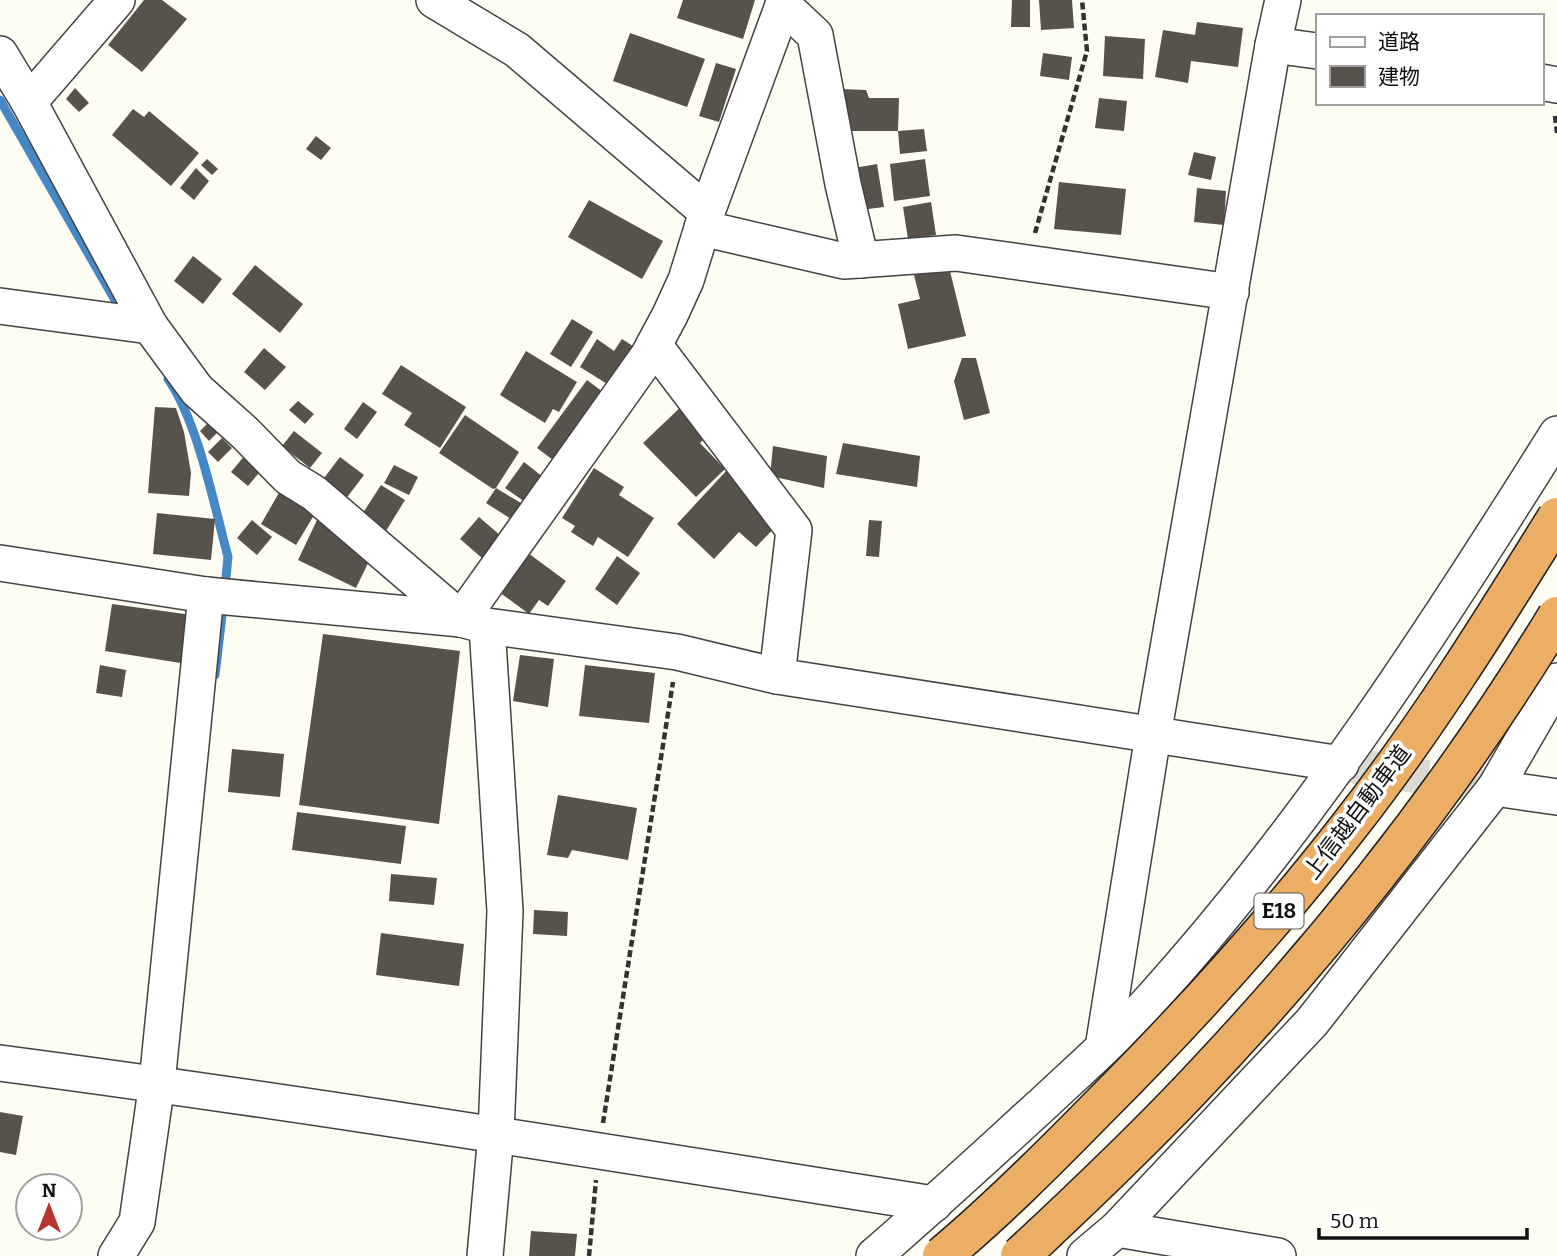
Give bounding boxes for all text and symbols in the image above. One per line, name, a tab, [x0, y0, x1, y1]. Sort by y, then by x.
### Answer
legend	[1316, 14, 1543, 105]
text: 道路	[1378, 29, 1420, 55]
text: 建物	[1378, 64, 1420, 90]
street label: 上信越自動車道	[1297, 739, 1417, 885]
road number: E18	[1254, 894, 1304, 928]
north arrow	[14, 1172, 84, 1242]
text: N	[42, 1179, 57, 1202]
scale bar	[1319, 1196, 1527, 1240]
text: 50 m	[1330, 1208, 1379, 1234]

